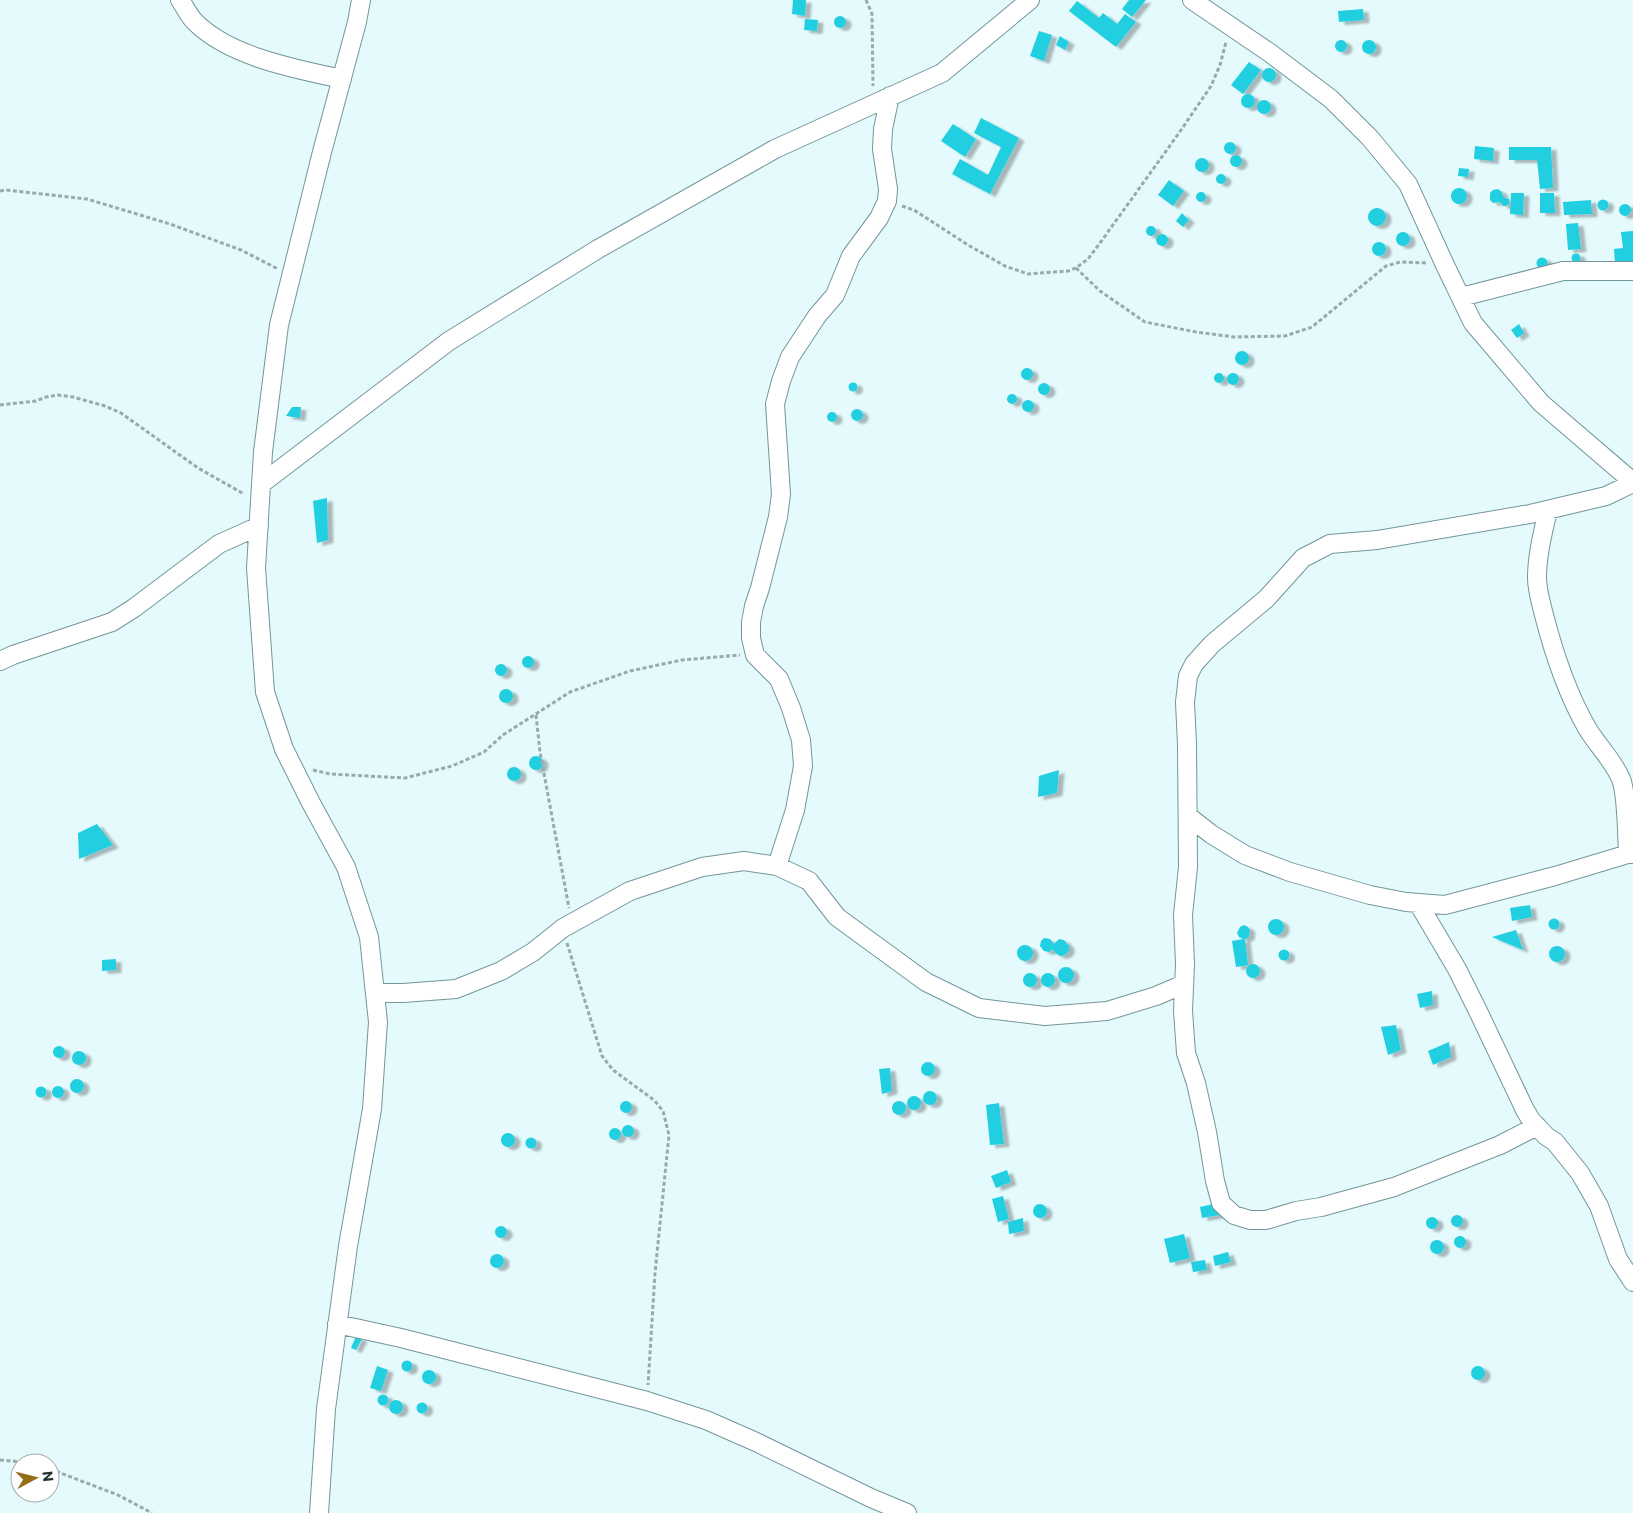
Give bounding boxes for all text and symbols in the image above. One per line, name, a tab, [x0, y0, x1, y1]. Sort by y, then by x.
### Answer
north arrow	[10, 1453, 60, 1503]
text: N	[39, 1470, 57, 1483]

